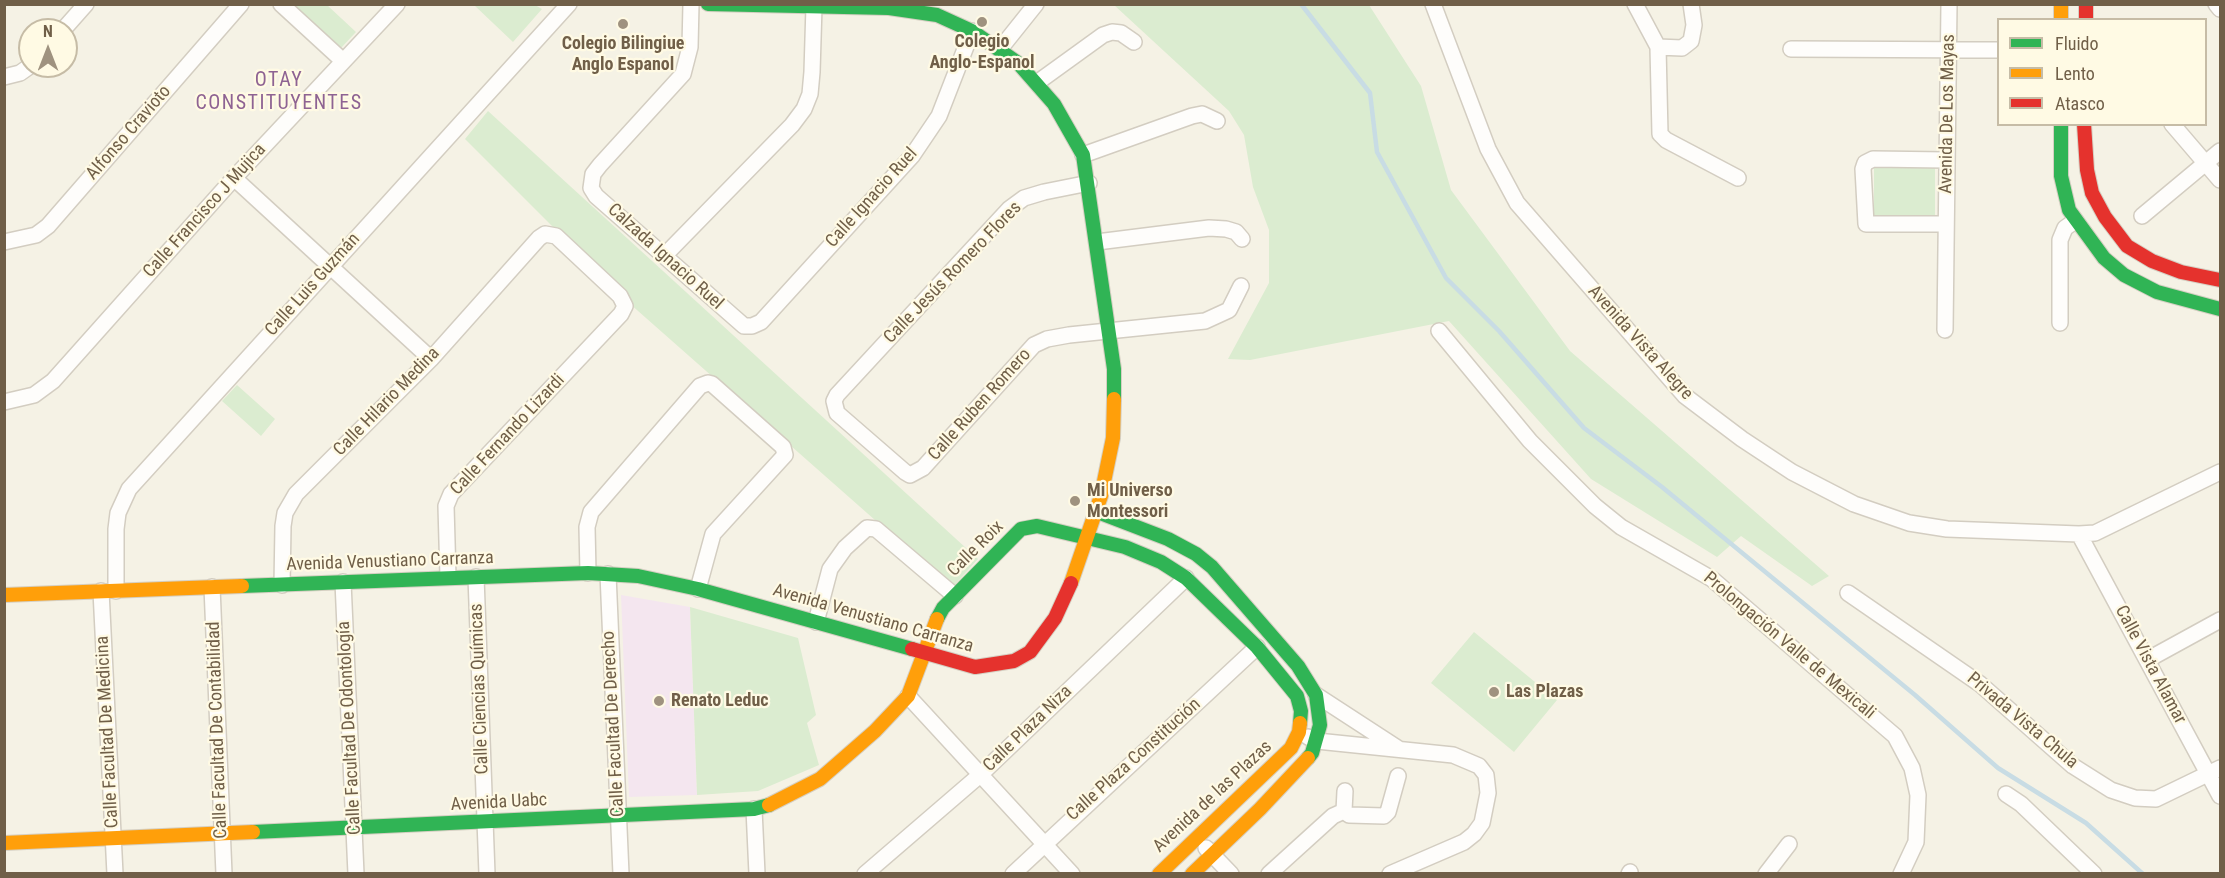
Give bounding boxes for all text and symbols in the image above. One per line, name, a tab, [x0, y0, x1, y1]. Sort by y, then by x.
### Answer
marker: Colegio Anglo-Espanol	[975, 15, 989, 29]
marker: Colegio Bilingiue Anglo Espanol	[616, 17, 630, 31]
north arrow	[18, 18, 78, 78]
legend	[1997, 18, 2207, 126]
text: N	[43, 22, 53, 41]
place label: Colegio Anglo-Espanol	[930, 31, 1034, 74]
place label: Colegio Bilingiue Anglo Espanol	[562, 33, 684, 76]
text: Fluido	[2055, 33, 2099, 54]
street label: Avenida De Los Mayas	[1936, 34, 1960, 194]
text: Lento	[2055, 63, 2095, 84]
district label: OTAY CONSTITUYENTES	[195, 69, 363, 116]
street label: Alfonso Cravioto	[82, 81, 176, 185]
text: Atasco	[2055, 93, 2105, 114]
street label: Calle Francisco J Mujica	[139, 140, 271, 282]
street label: Calle Ignacio Ruel	[822, 144, 922, 252]
street label: Calle Jesús Romero Flores	[880, 198, 1026, 348]
street label: Calzada Ignacio Ruel	[603, 199, 727, 315]
street label: Calle Luis Guzmán	[261, 229, 365, 341]
street label: Avenida Vista Alegre	[1583, 281, 1697, 405]
street label: Calle Hilario Medina	[330, 343, 444, 461]
street label: Calle Ruben Romero	[924, 345, 1036, 465]
street label: Calle Fernando Lizardi	[446, 370, 570, 500]
place label: Mi Universo Montessori	[1087, 480, 1173, 522]
marker: Mi Universo Montessori	[1068, 494, 1082, 508]
street label: Calle Roix	[944, 517, 1008, 581]
street label: Avenida Venustiano Carranza	[286, 548, 494, 576]
street label: Prolongación Valle de Mexicali	[1699, 568, 1879, 724]
street label: Avenida Venustiano Carranza	[770, 580, 976, 658]
street label: Calle Vista Alamar	[2110, 602, 2190, 728]
street label: Calle Ciencias Químicas	[466, 603, 494, 775]
street label: Calle Facultad De Odontología	[334, 620, 366, 836]
street label: Calle Facultad De Contabilidad	[203, 621, 233, 839]
street label: Calle Facultad De Derecho	[598, 630, 630, 818]
street label: Calle Facultad De Medicina	[92, 635, 124, 829]
street label: Privada Vista Chula	[1962, 668, 2082, 774]
street label: Calle Plaza Niza	[979, 681, 1077, 777]
place label: Las Plazas	[1506, 681, 1583, 703]
marker: Las Plazas	[1487, 685, 1501, 699]
place label: Renato Leduc	[671, 690, 769, 712]
marker: Renato Leduc	[652, 694, 666, 708]
street label: Calle Plaza Constitución	[1063, 694, 1205, 826]
street label: Avenida de las Plazas	[1149, 736, 1277, 858]
street label: Avenida Uabc	[450, 790, 548, 816]

